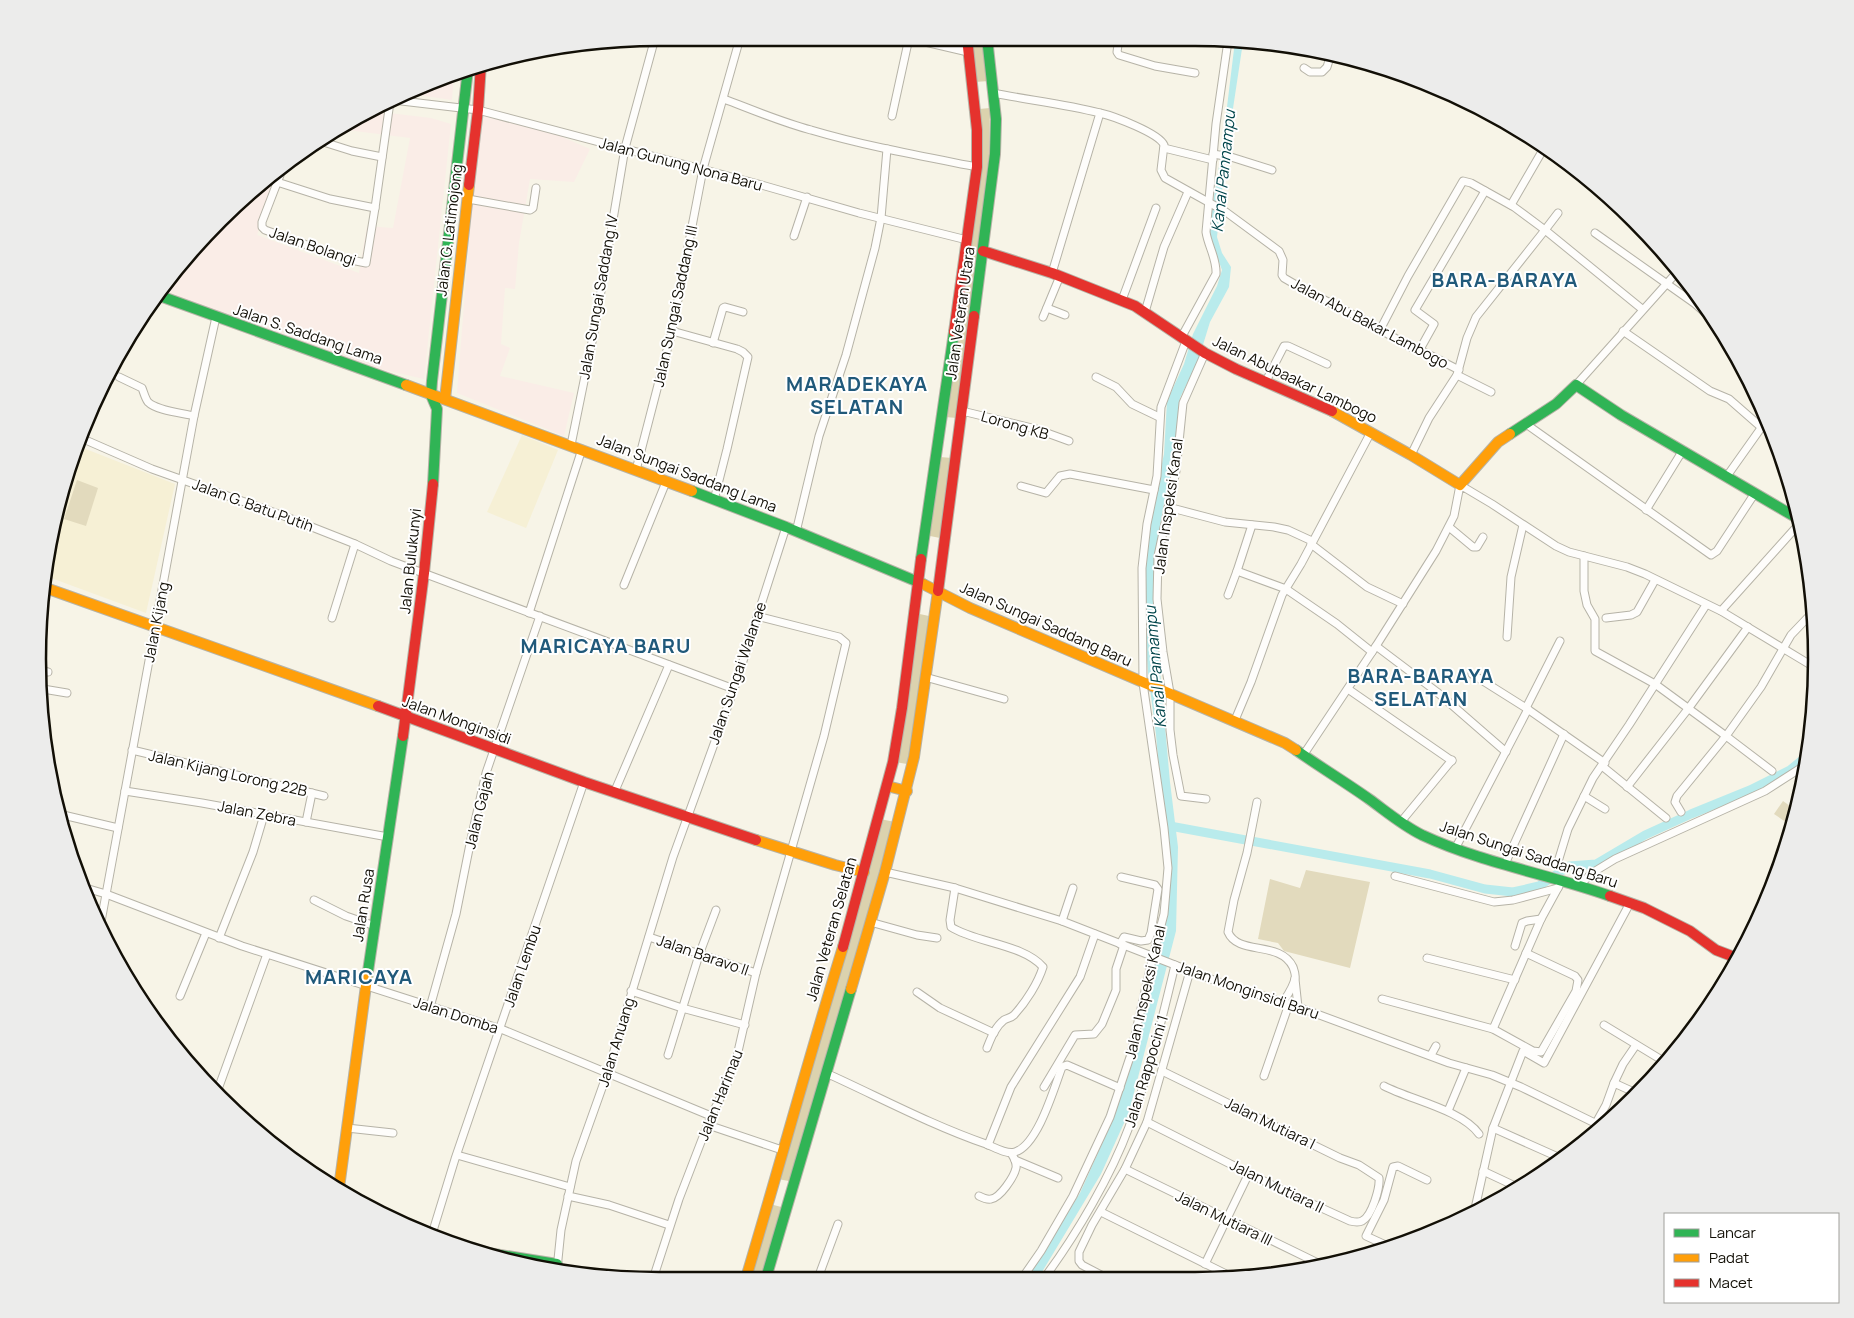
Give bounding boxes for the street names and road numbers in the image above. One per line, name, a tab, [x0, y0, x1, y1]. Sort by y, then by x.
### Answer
street label: Jalan Gunung Nona Baru	[597, 132, 765, 196]
street label: Jalan G. Latimojong	[430, 163, 468, 297]
street label: Jalan Sungai Saddang IV	[573, 213, 623, 381]
street label: Jalan Bolangi	[267, 221, 359, 271]
street label: Jalan Sungai Saddang III	[648, 223, 702, 389]
street label: Jalan Veteran Utara	[940, 245, 980, 381]
street label: Jalan Abu Bakar Lambogo	[1288, 273, 1452, 373]
street label: Jalan S. Saddang Lama	[231, 299, 385, 369]
street label: Jalan Abubaakar Lambogo	[1209, 330, 1381, 428]
street label: Lorong KB	[979, 405, 1051, 445]
street label: Jalan Sungai Saddang Lama	[594, 429, 780, 517]
street label: Jalan Inspeksi Kanal	[1148, 437, 1188, 575]
street label: Jalan G. Batu Putih	[190, 473, 317, 537]
street label: Jalan Bulukunyi	[394, 507, 426, 615]
street label: Jalan Sungai Saddang Baru	[957, 577, 1135, 671]
street label: Jalan Kijang	[138, 580, 174, 664]
street label: Jalan Sungai Walanae	[703, 599, 771, 747]
street label: Jalan Monginsidi	[400, 691, 514, 749]
street label: Jalan Kijang Lorong 22B	[147, 745, 309, 801]
street label: Jalan Gajah	[459, 769, 499, 851]
street label: Jalan Zebra	[216, 795, 298, 831]
street label: Jalan Sungai Saddang Baru	[1437, 815, 1621, 893]
street label: Jalan Veteran Selatan	[800, 854, 862, 1003]
street label: Jalan Rusa	[347, 867, 379, 943]
street label: Jalan Lembu	[498, 922, 546, 1010]
street label: Jalan Inspeksi Kanal	[1119, 923, 1171, 1061]
street label: Jalan Baravo II	[654, 929, 752, 981]
street label: Jalan Monginsidi Baru	[1174, 956, 1322, 1024]
street label: Jalan Domba	[411, 991, 501, 1039]
street label: Jalan Anuang	[592, 995, 640, 1089]
street label: Jalan Rappocini 1	[1119, 1012, 1173, 1130]
street label: Jalan Harimau	[692, 1046, 748, 1144]
street label: Jalan Mutiara I	[1221, 1092, 1319, 1154]
street label: Jalan Mutiara II	[1227, 1154, 1327, 1218]
street label: Jalan Mutiara III	[1172, 1185, 1276, 1251]

